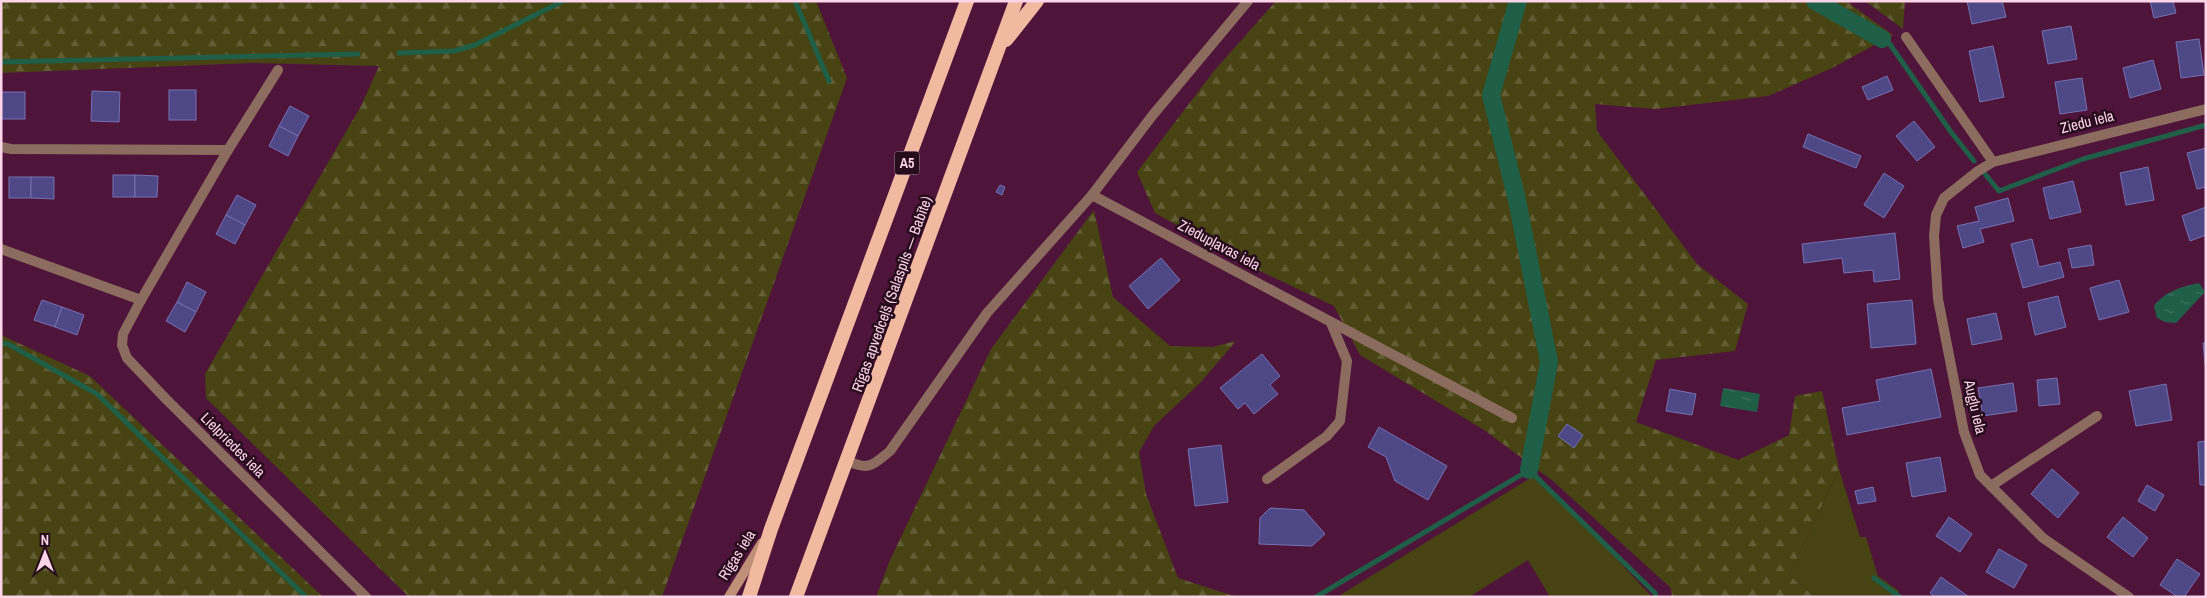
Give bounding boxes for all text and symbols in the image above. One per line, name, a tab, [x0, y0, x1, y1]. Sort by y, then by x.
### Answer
street label: Ziedu iela	[2058, 105, 2116, 138]
road number: A5	[894, 152, 920, 174]
street label: Rīgas apvedceļš (Salaspils — Babīte)	[846, 193, 937, 395]
street label: Ziedupļavas iela	[1174, 214, 1264, 275]
street label: Augļu iela	[1959, 377, 1992, 436]
street label: Lielpriedes iela	[196, 407, 271, 482]
street label: Rīgas iela	[713, 526, 760, 584]
north arrow	[20, 528, 70, 578]
text: N	[41, 531, 49, 549]

